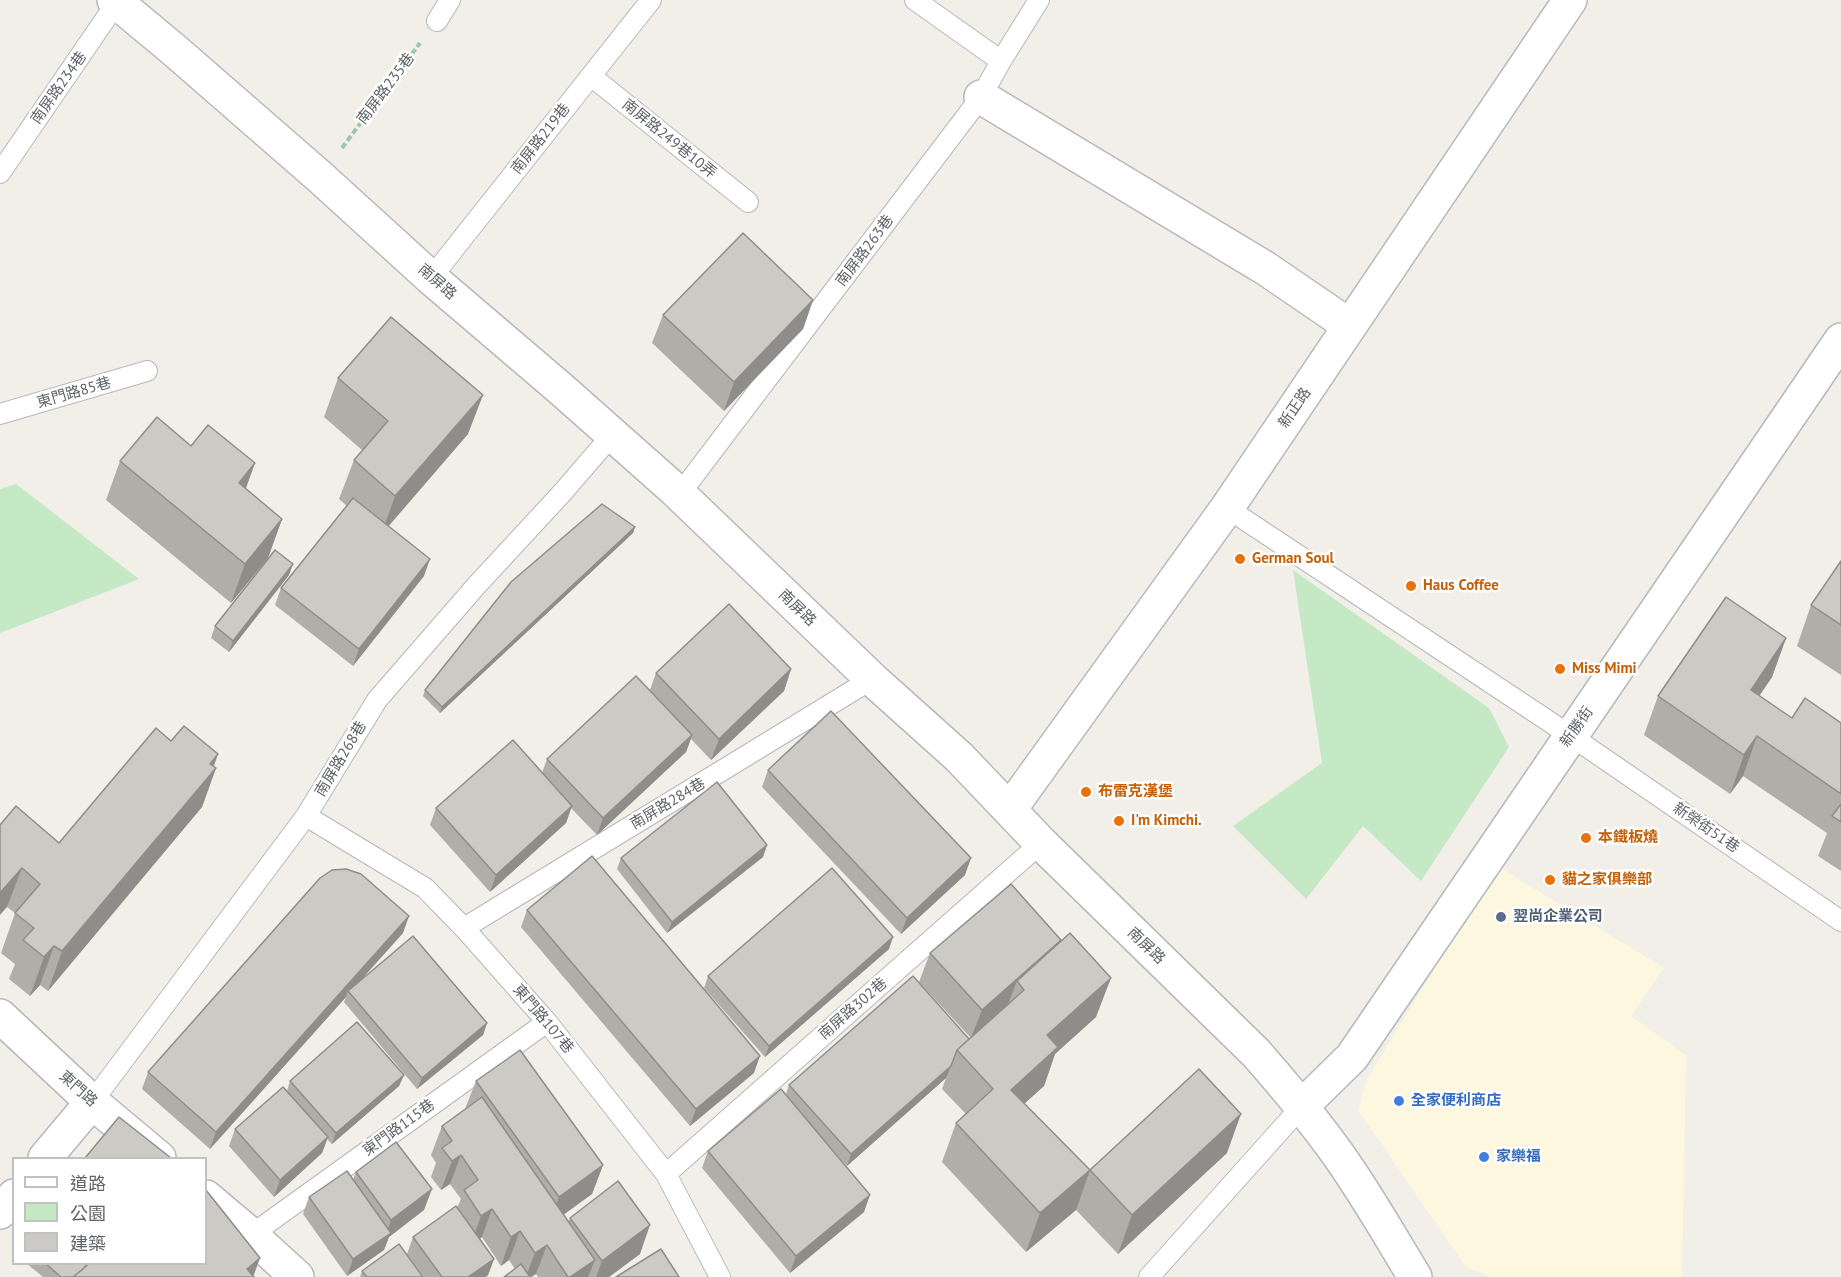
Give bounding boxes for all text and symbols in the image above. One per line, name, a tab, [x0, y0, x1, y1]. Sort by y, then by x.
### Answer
street label: 南屏路234巷	[27, 48, 91, 128]
street label: 南屏路235巷	[353, 50, 419, 128]
street label: 南屏路249巷10弄	[618, 96, 720, 182]
street label: 南屏路219巷	[508, 100, 574, 178]
street label: 南屏路263巷	[832, 212, 898, 290]
street label: 南屏路	[414, 260, 460, 304]
street label: 東門路85巷	[35, 374, 113, 412]
street label: 新正路	[1275, 384, 1315, 432]
place label: German Soul	[1252, 550, 1334, 568]
marker: German Soul	[1233, 552, 1247, 566]
place label: Haus Coffee	[1423, 577, 1499, 595]
marker: Haus Coffee	[1404, 579, 1418, 593]
street label: 南屏路	[775, 586, 819, 630]
place label: Miss Mimi	[1572, 660, 1637, 678]
marker: Miss Mimi	[1553, 662, 1567, 676]
street label: 新勝街	[1557, 703, 1597, 751]
street label: 南屏路268巷	[312, 718, 370, 800]
street label: 南屏路284巷	[627, 775, 709, 833]
place label: 布雷克漢堡	[1098, 783, 1173, 801]
marker: 布雷克漢堡	[1079, 785, 1093, 799]
street label: 新榮街51巷	[1669, 799, 1743, 857]
place label: I'm Kimchi.	[1131, 812, 1202, 830]
marker: I'm Kimchi.	[1112, 814, 1126, 828]
place label: 本鐵板燒	[1598, 829, 1658, 847]
marker: 本鐵板燒	[1579, 831, 1593, 845]
place label: 貓之家俱樂部	[1562, 871, 1652, 889]
marker: 貓之家俱樂部	[1543, 873, 1557, 887]
place label: 翌尚企業公司	[1513, 908, 1603, 926]
marker: 翌尚企業公司	[1494, 910, 1508, 924]
street label: 南屏路	[1124, 924, 1168, 968]
street label: 南屏路302巷	[815, 974, 891, 1044]
street label: 東門路107巷	[509, 981, 577, 1057]
street label: 東門路	[55, 1067, 101, 1111]
place label: 全家便利商店	[1411, 1092, 1501, 1110]
marker: 全家便利商店	[1392, 1094, 1406, 1108]
street label: 東門路115巷	[360, 1096, 438, 1160]
place label: 家樂福	[1496, 1148, 1541, 1166]
marker: 家樂福	[1477, 1150, 1491, 1164]
legend	[12, 1157, 207, 1265]
text: 道路	[70, 1172, 106, 1195]
text: 公園	[70, 1202, 106, 1225]
text: 建築	[70, 1232, 106, 1255]

